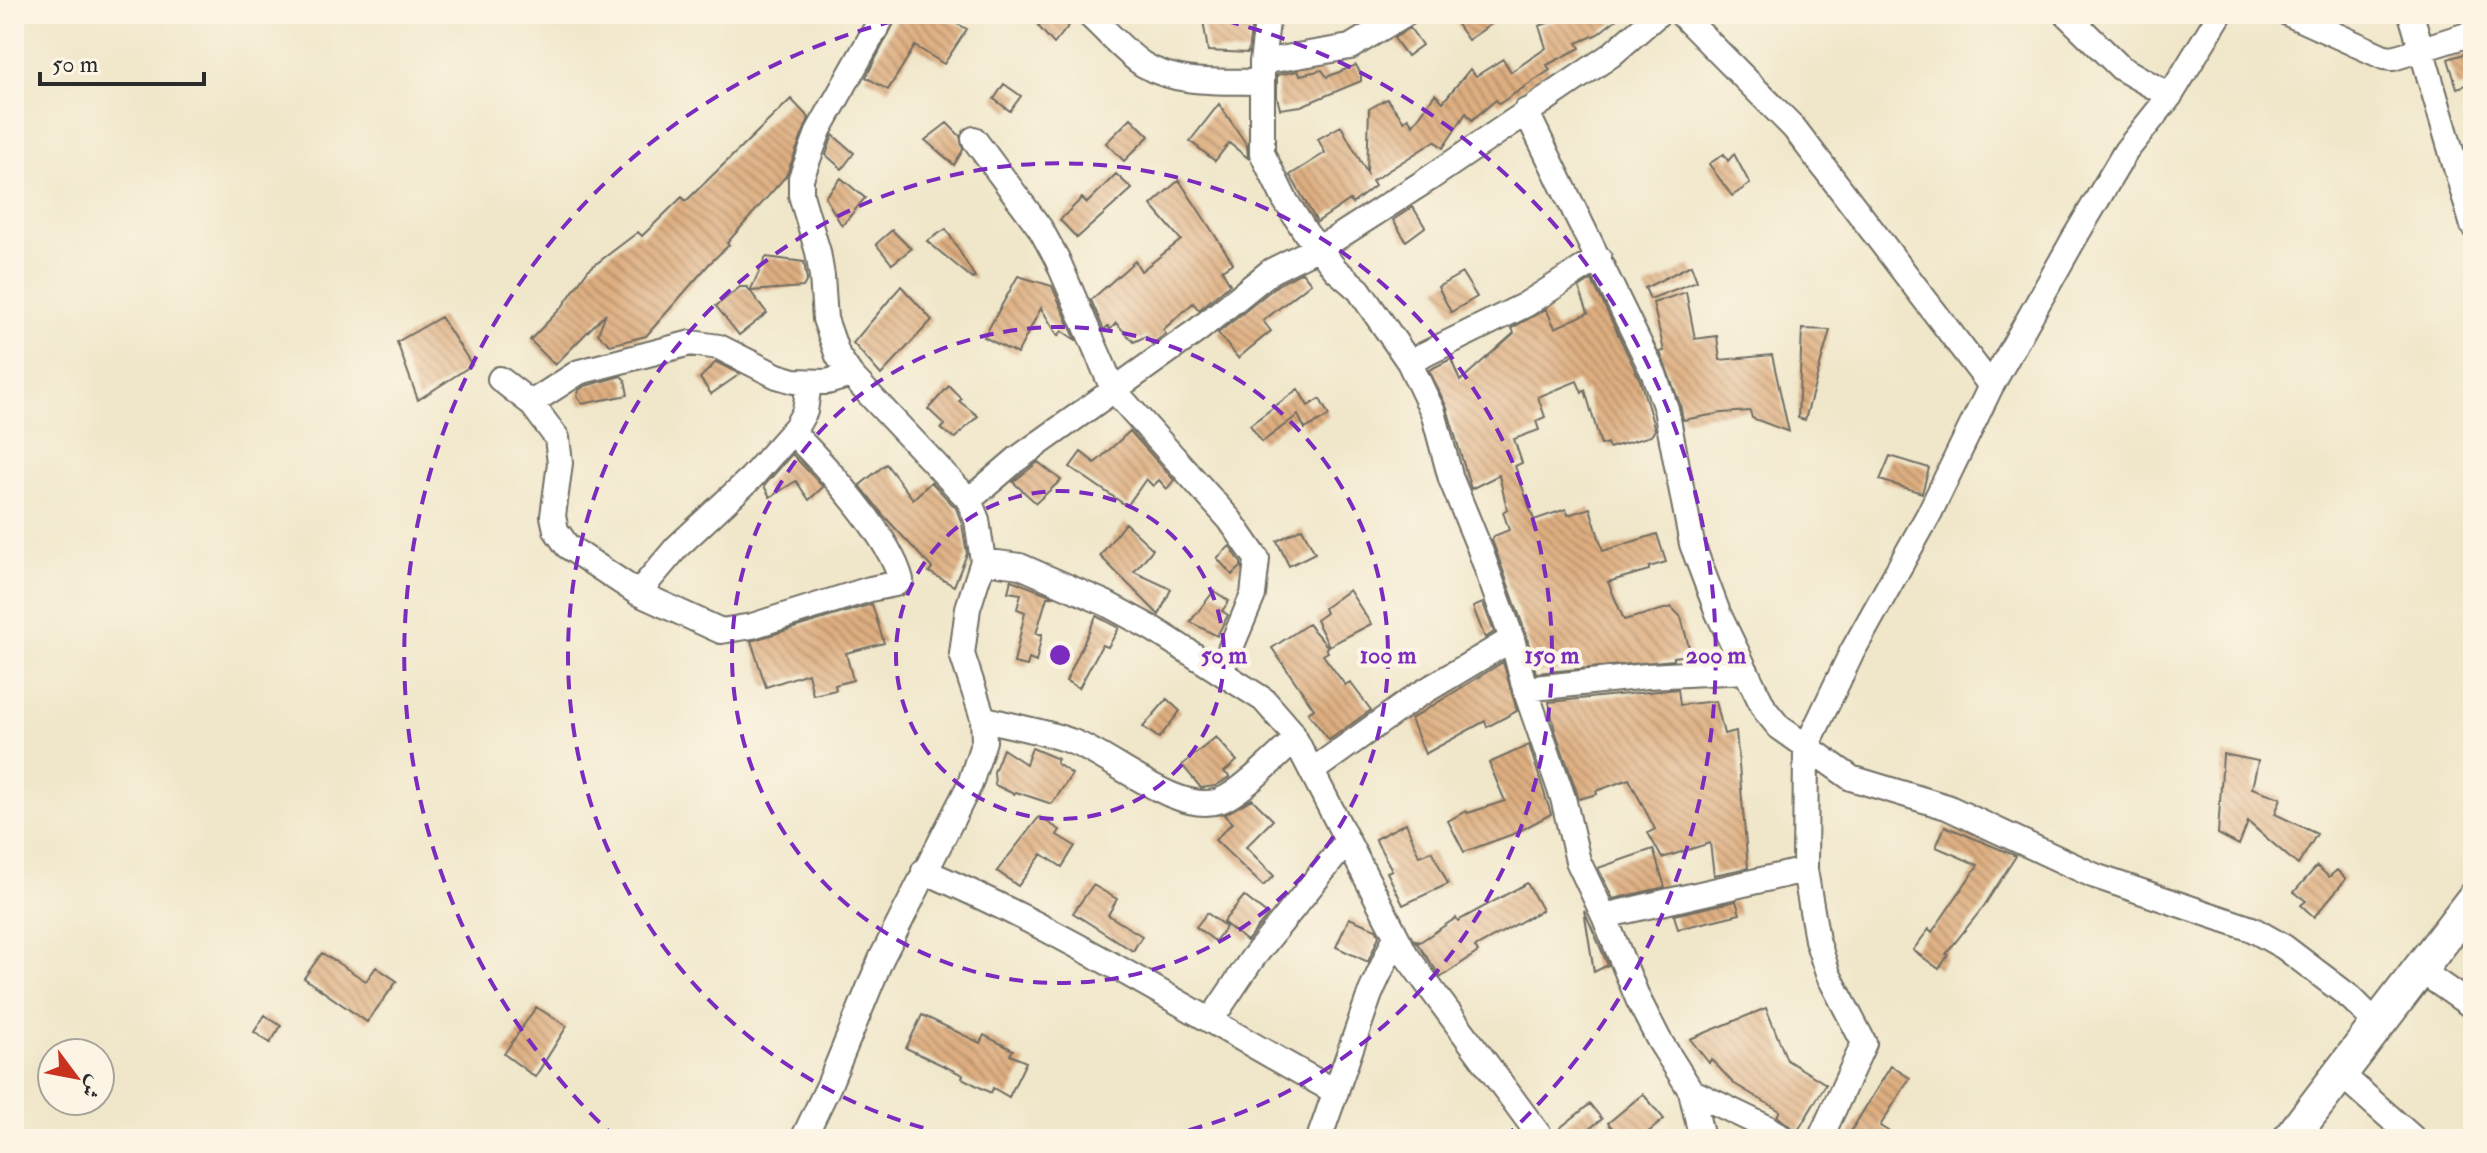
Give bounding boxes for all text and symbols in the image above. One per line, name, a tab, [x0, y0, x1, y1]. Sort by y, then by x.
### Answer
scale bar	[40, 36, 204, 86]
text: 50 m	[52, 49, 99, 80]
text: 50 m	[1201, 640, 1248, 671]
text: 100 m	[1360, 640, 1417, 671]
text: 150 m	[1525, 640, 1580, 671]
text: 200 m	[1686, 640, 1747, 671]
centre of rings	[1046, 641, 1074, 669]
north arrow	[36, 1037, 116, 1117]
text: ش	[74, 1070, 110, 1104]

